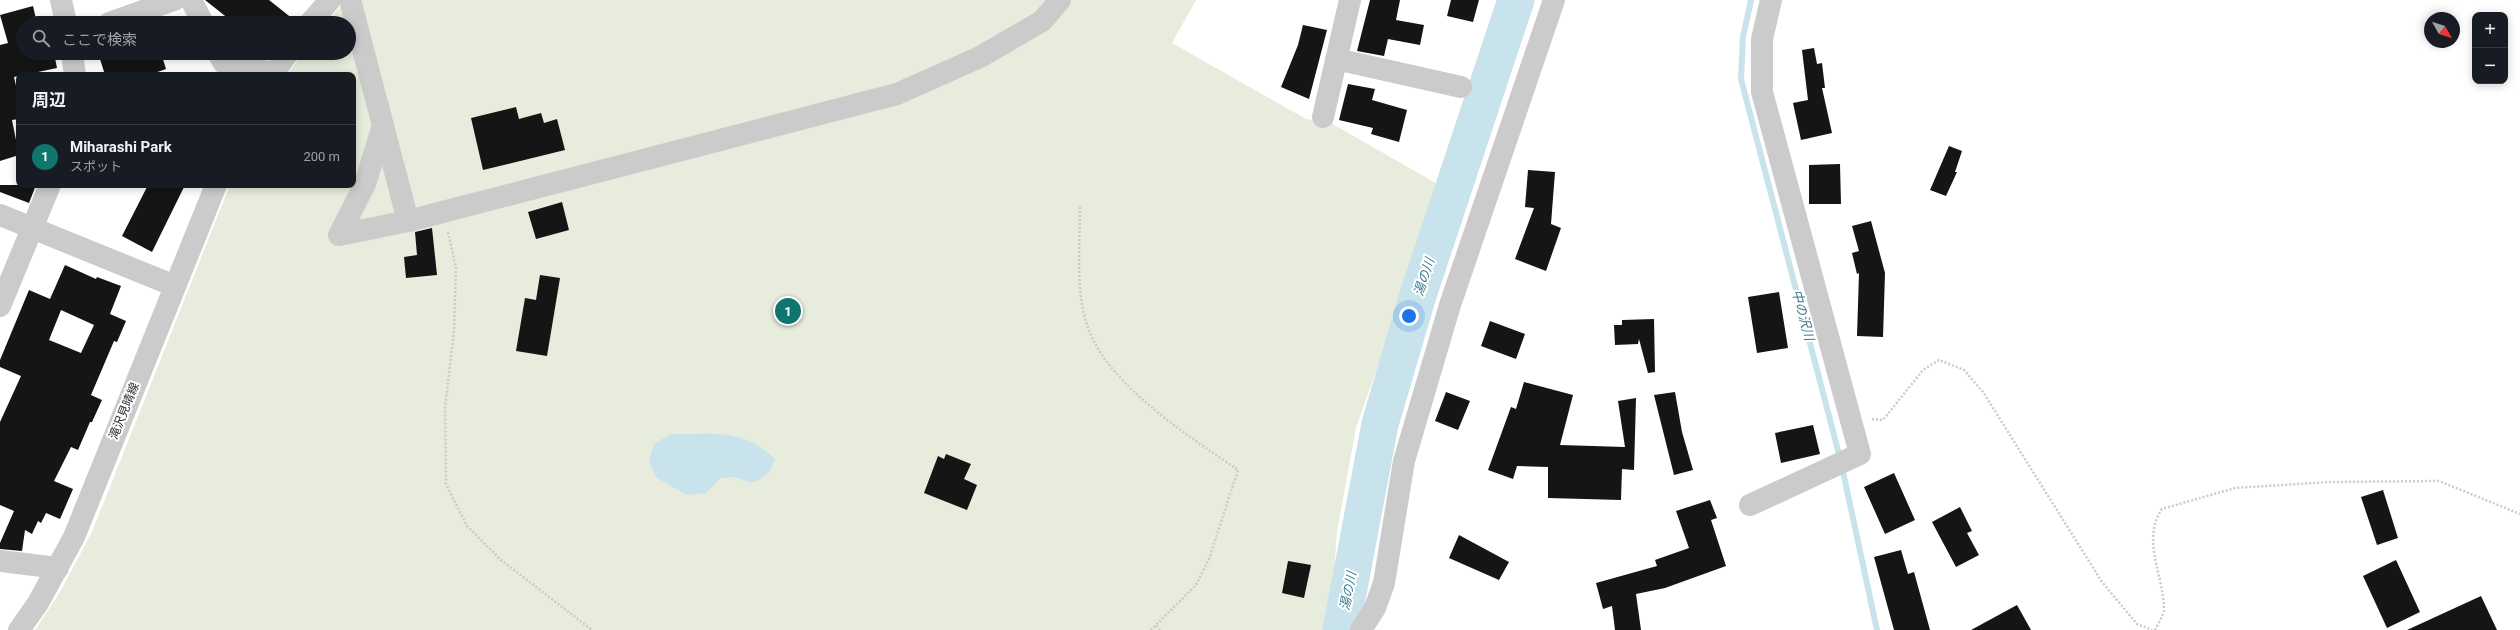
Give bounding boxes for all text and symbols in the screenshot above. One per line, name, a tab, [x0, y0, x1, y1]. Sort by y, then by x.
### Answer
north arrow	[2424, 12, 2460, 48]
map controls	[2472, 12, 2508, 84]
button: +	[2472, 12, 2508, 48]
search box	[16, 16, 356, 60]
icon: search	[30, 27, 52, 49]
text: ここで検索	[62, 31, 137, 49]
button: −	[2472, 48, 2508, 84]
text: 周辺	[32, 90, 66, 110]
text: Miharashi Park	[70, 138, 172, 156]
text: 1	[41, 149, 49, 164]
text: 200 m	[303, 149, 340, 164]
text: スポット	[70, 159, 122, 174]
water label: 湯の川	[1411, 254, 1438, 298]
water label: 中の沢川	[1789, 288, 1817, 344]
pin: 1	[775, 296, 801, 326]
your location	[1399, 306, 1419, 326]
street label: 滝沢見晴線	[106, 381, 142, 441]
water label: 湯の川	[1337, 568, 1359, 612]

